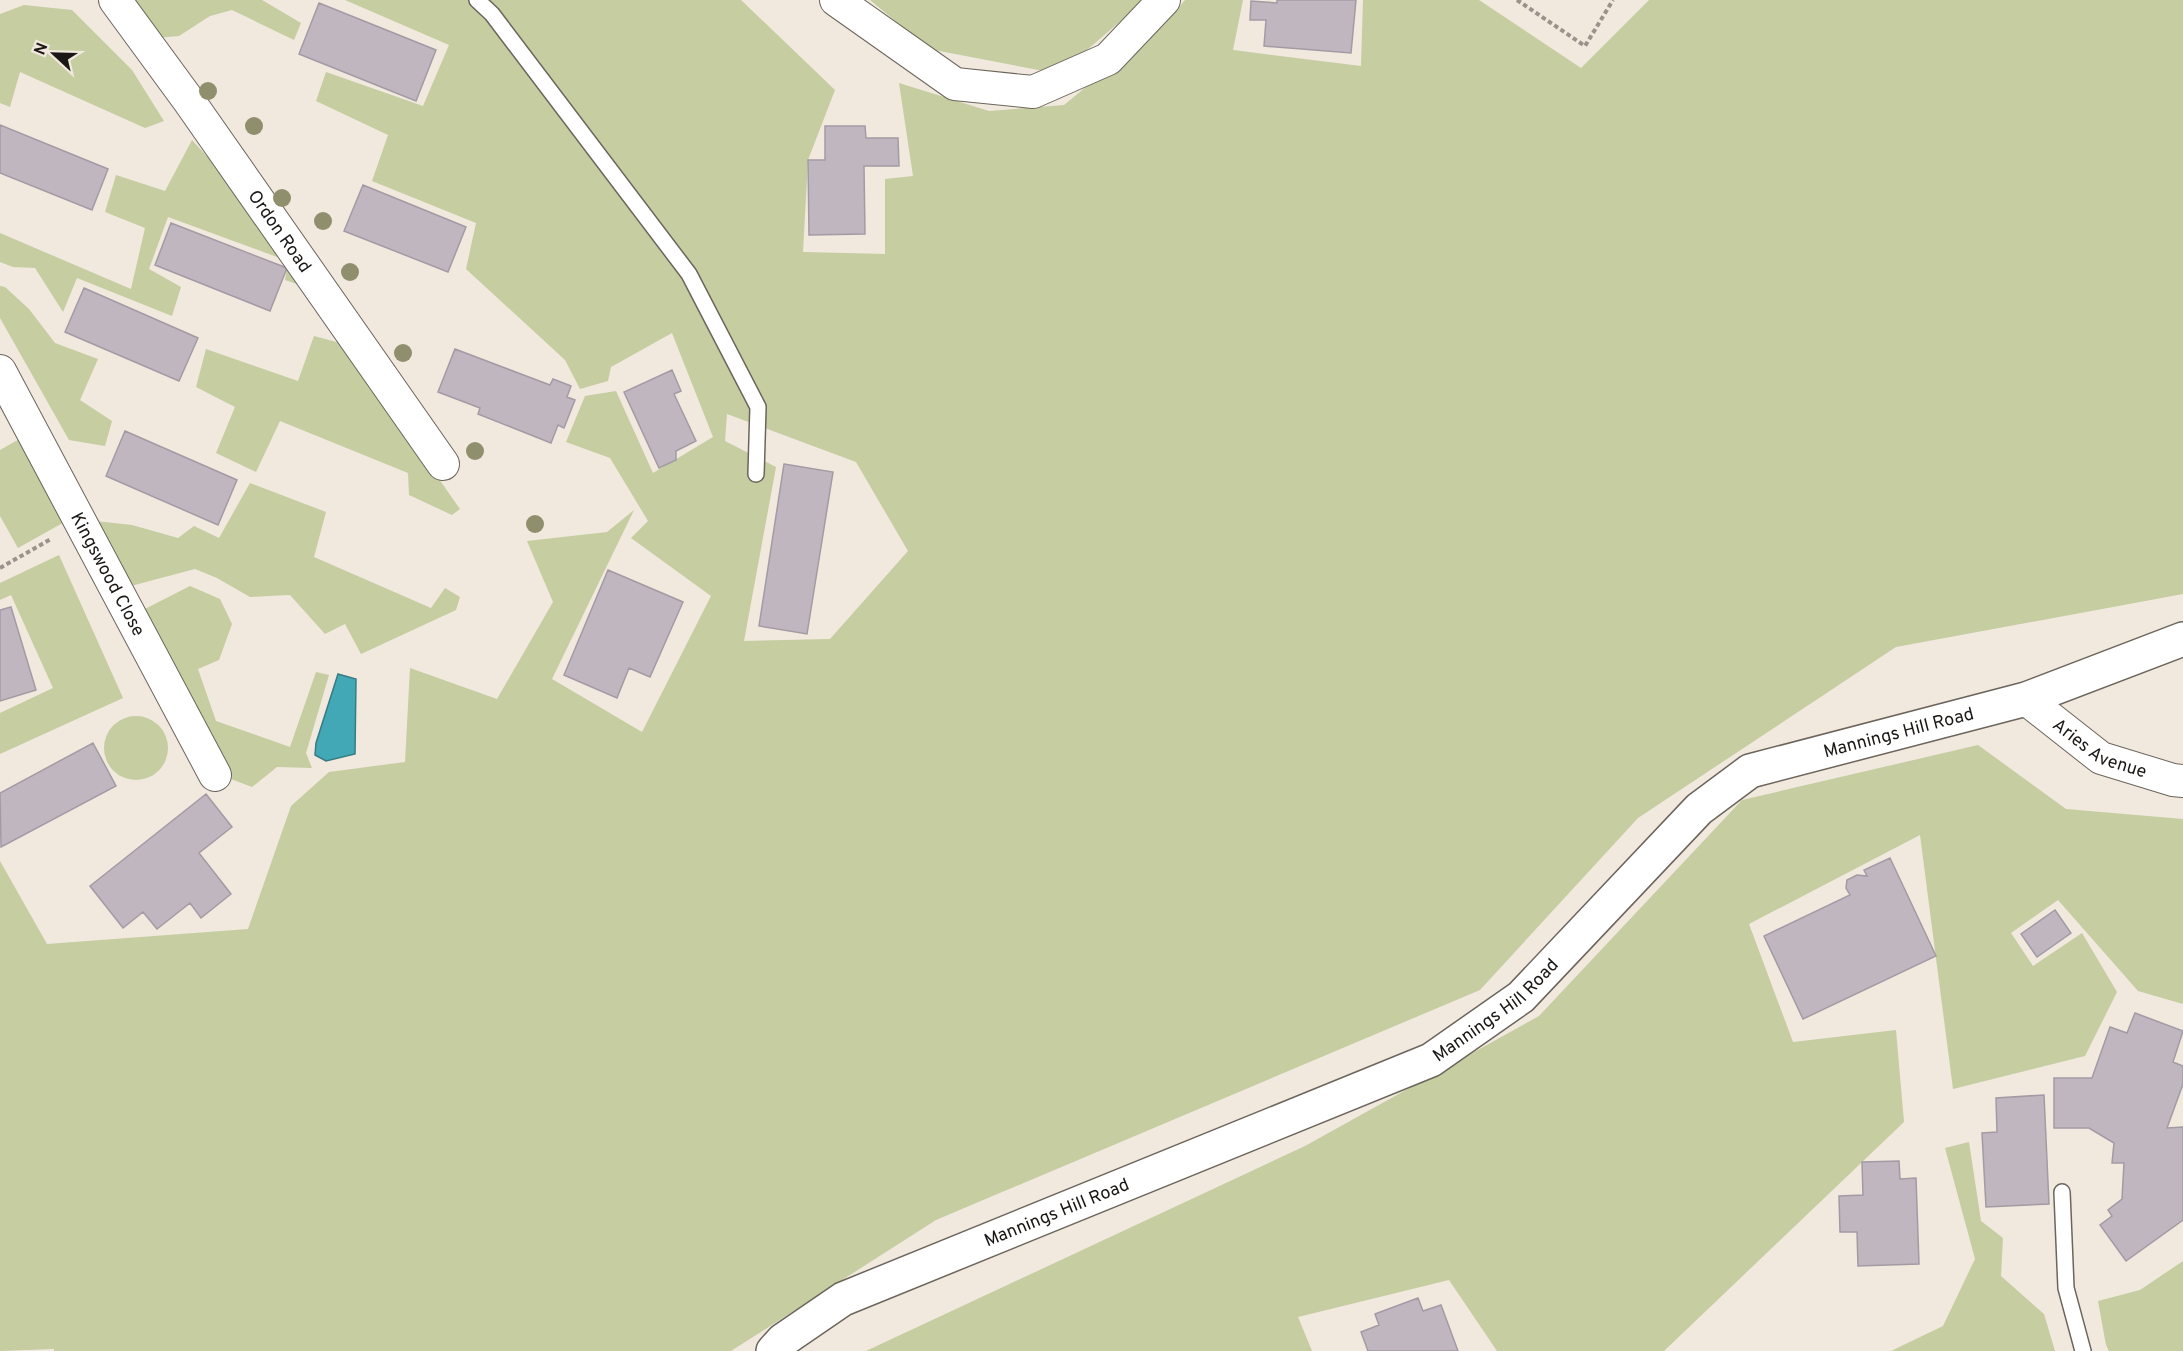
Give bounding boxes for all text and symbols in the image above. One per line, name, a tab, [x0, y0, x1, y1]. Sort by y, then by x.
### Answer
north arrow	[24, 24, 84, 84]
text: N	[31, 40, 53, 58]
street label: Ordon Road	[242, 186, 316, 278]
street label: Kingswood Close	[64, 509, 149, 641]
street label: Mannings Hill Road	[1821, 703, 1976, 764]
street label: Aries Avenue	[2047, 714, 2149, 784]
street label: Mannings Hill Road	[1429, 954, 1564, 1068]
street label: Mannings Hill Road	[981, 1174, 1133, 1253]

